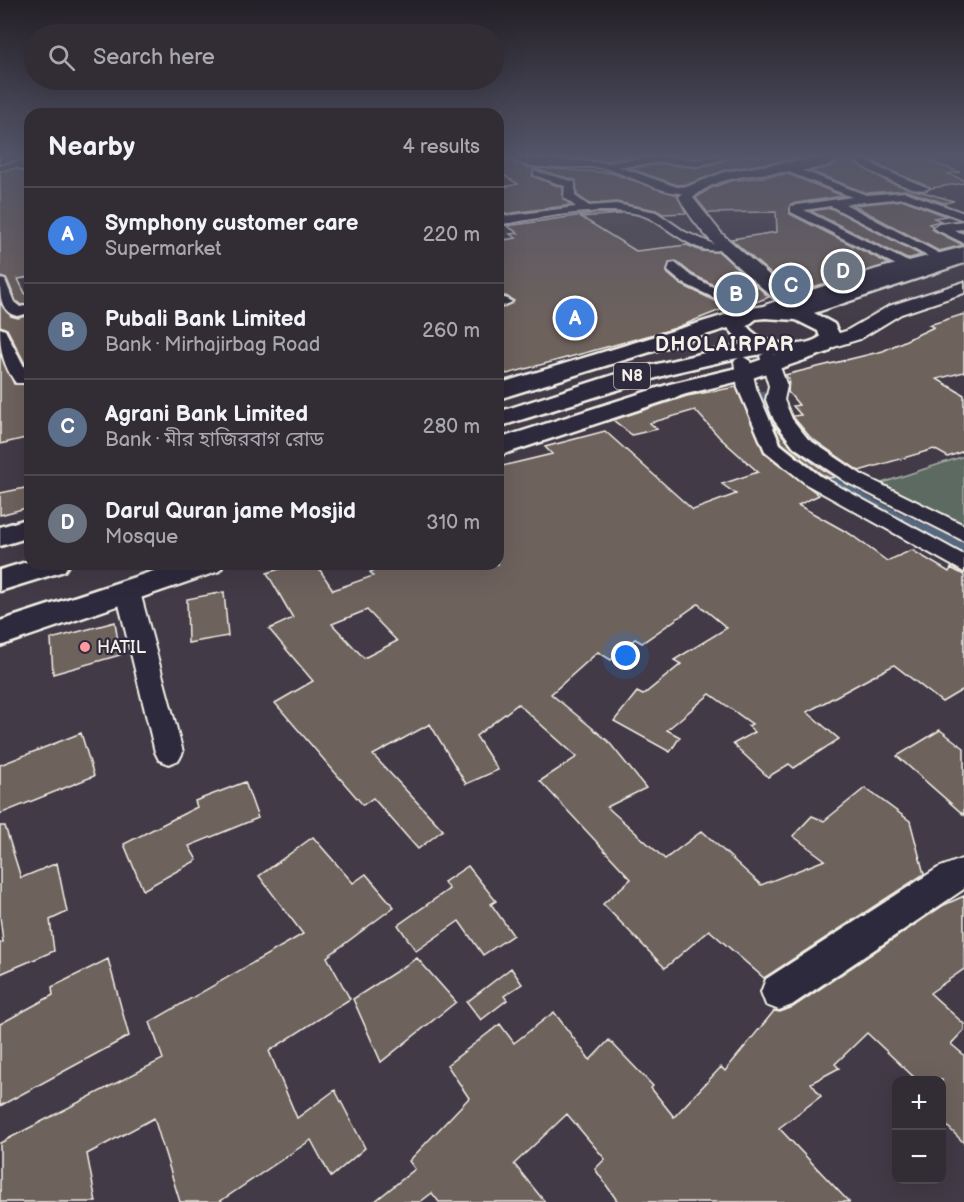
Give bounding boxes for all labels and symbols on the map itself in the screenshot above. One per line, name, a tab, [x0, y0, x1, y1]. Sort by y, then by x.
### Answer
pin: D	[824, 248, 862, 294]
pin: C	[772, 262, 810, 308]
pin: B	[716, 272, 756, 316]
pin: A	[556, 296, 594, 340]
district label: DHOLAIRPAR	[655, 333, 795, 357]
road number: N8	[614, 363, 650, 389]
place label: HATIL	[97, 637, 147, 658]
marker: HATIL	[78, 640, 92, 654]
your location	[611, 641, 640, 670]

